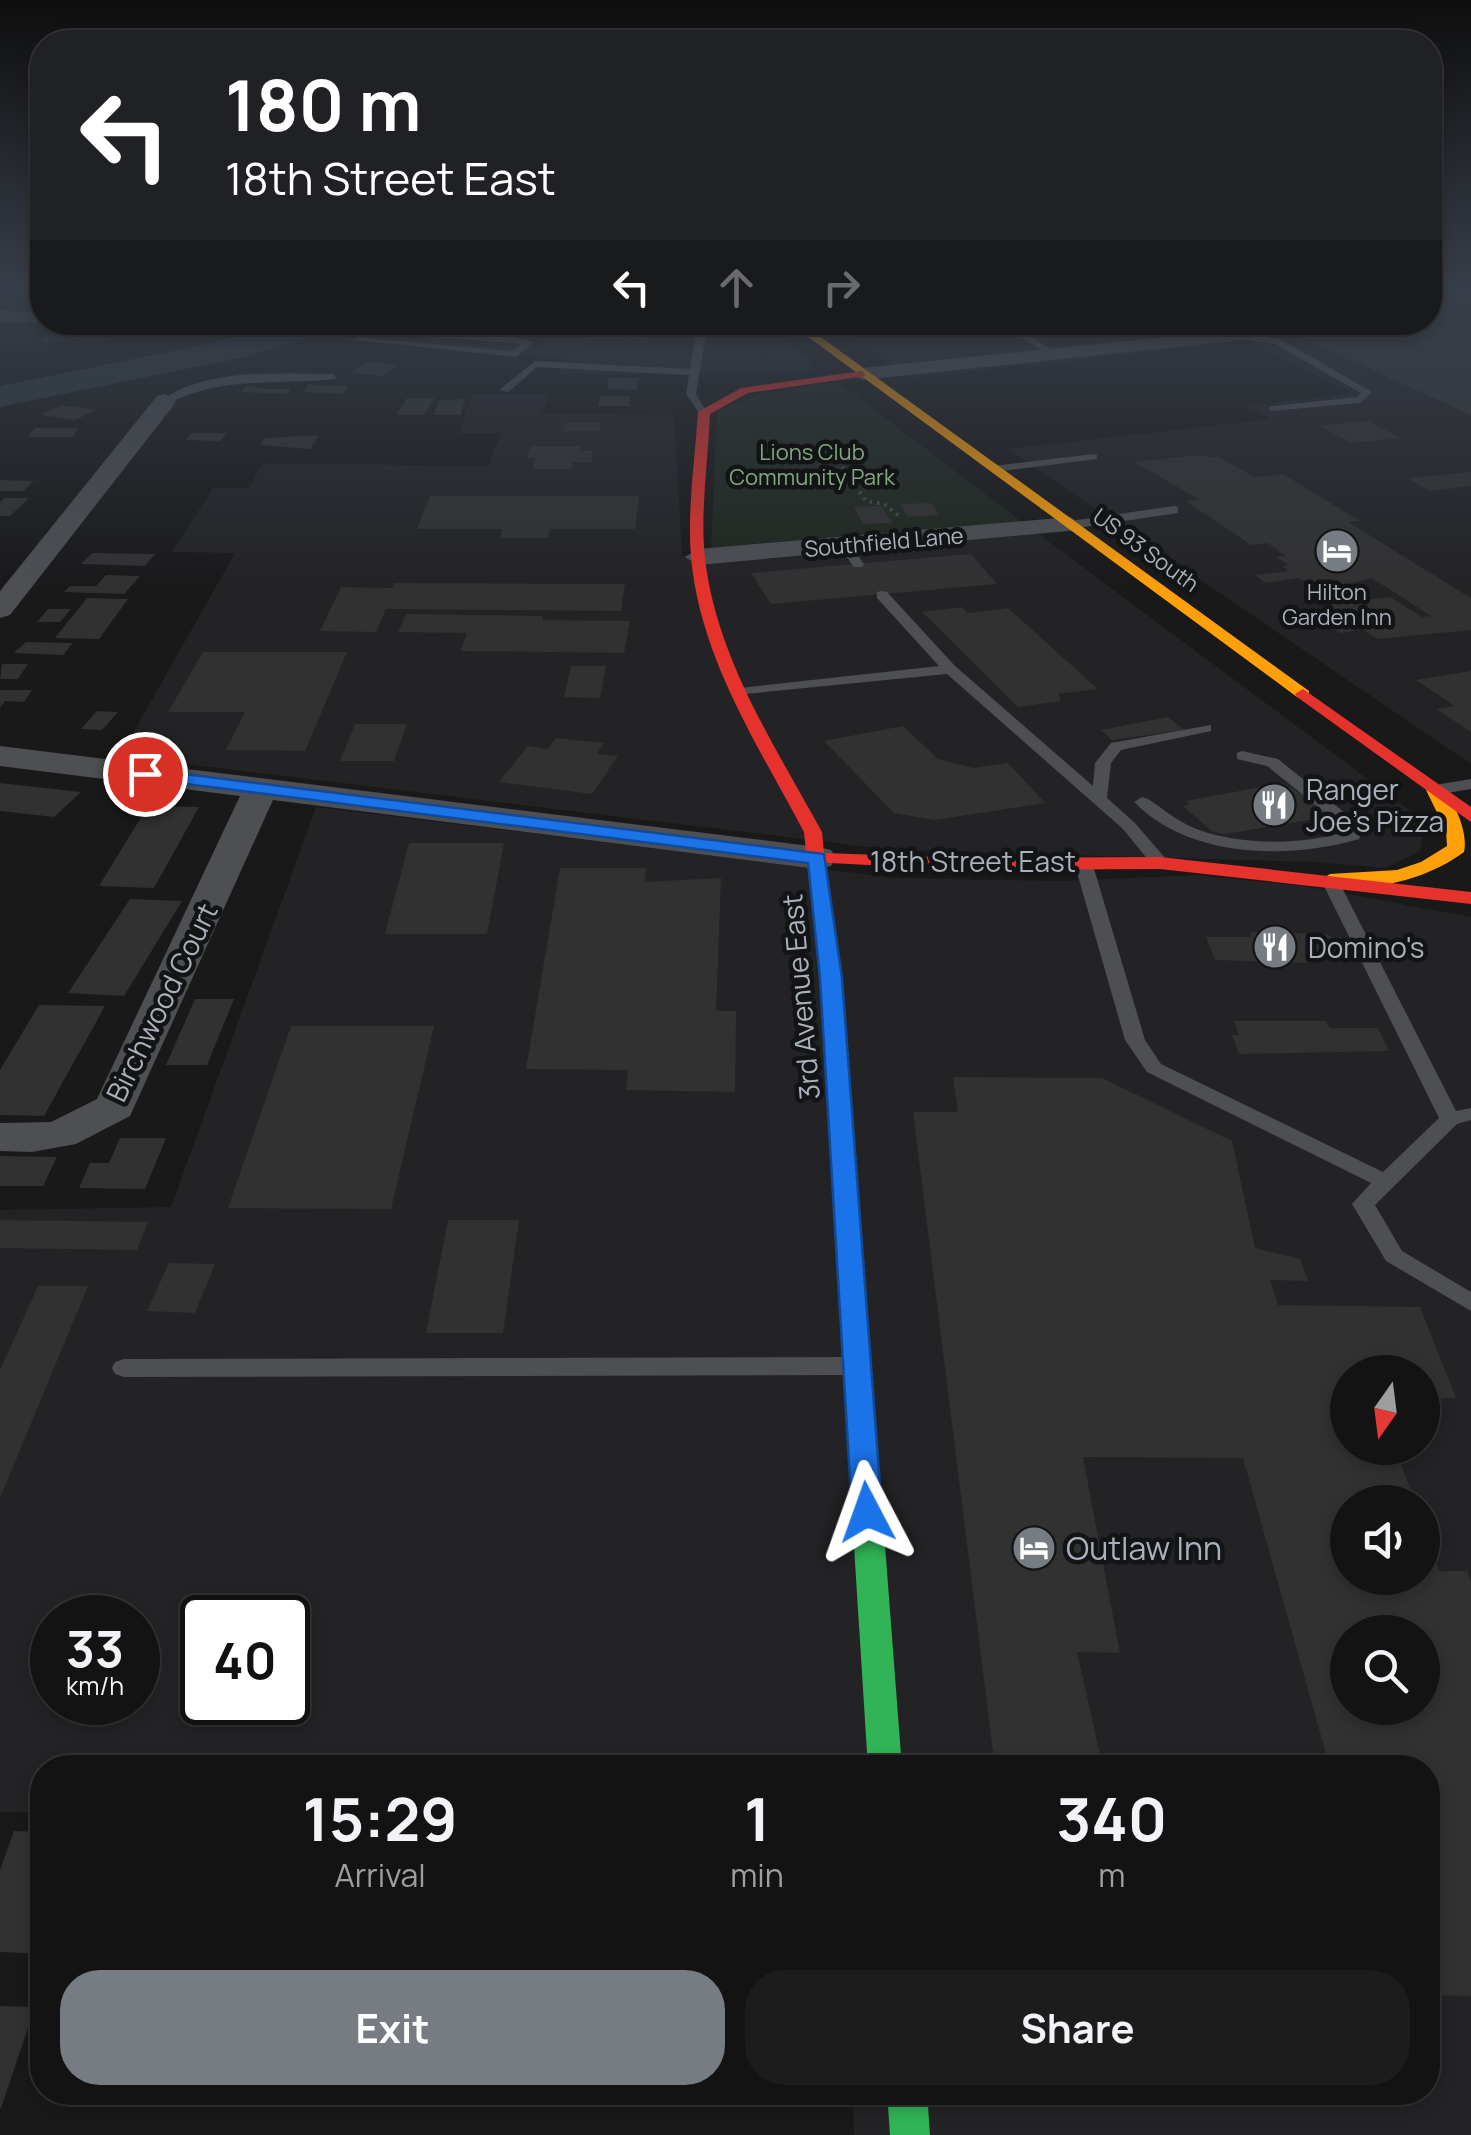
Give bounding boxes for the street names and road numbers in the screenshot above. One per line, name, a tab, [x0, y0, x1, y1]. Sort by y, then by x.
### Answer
street label: US 93 South	[1087, 501, 1205, 599]
street label: Southfield Lane	[803, 520, 965, 564]
street label: 18th Street East	[870, 842, 1076, 880]
street label: 3rd Avenue East	[772, 893, 828, 1101]
street label: Birchwood Court	[96, 896, 226, 1108]

